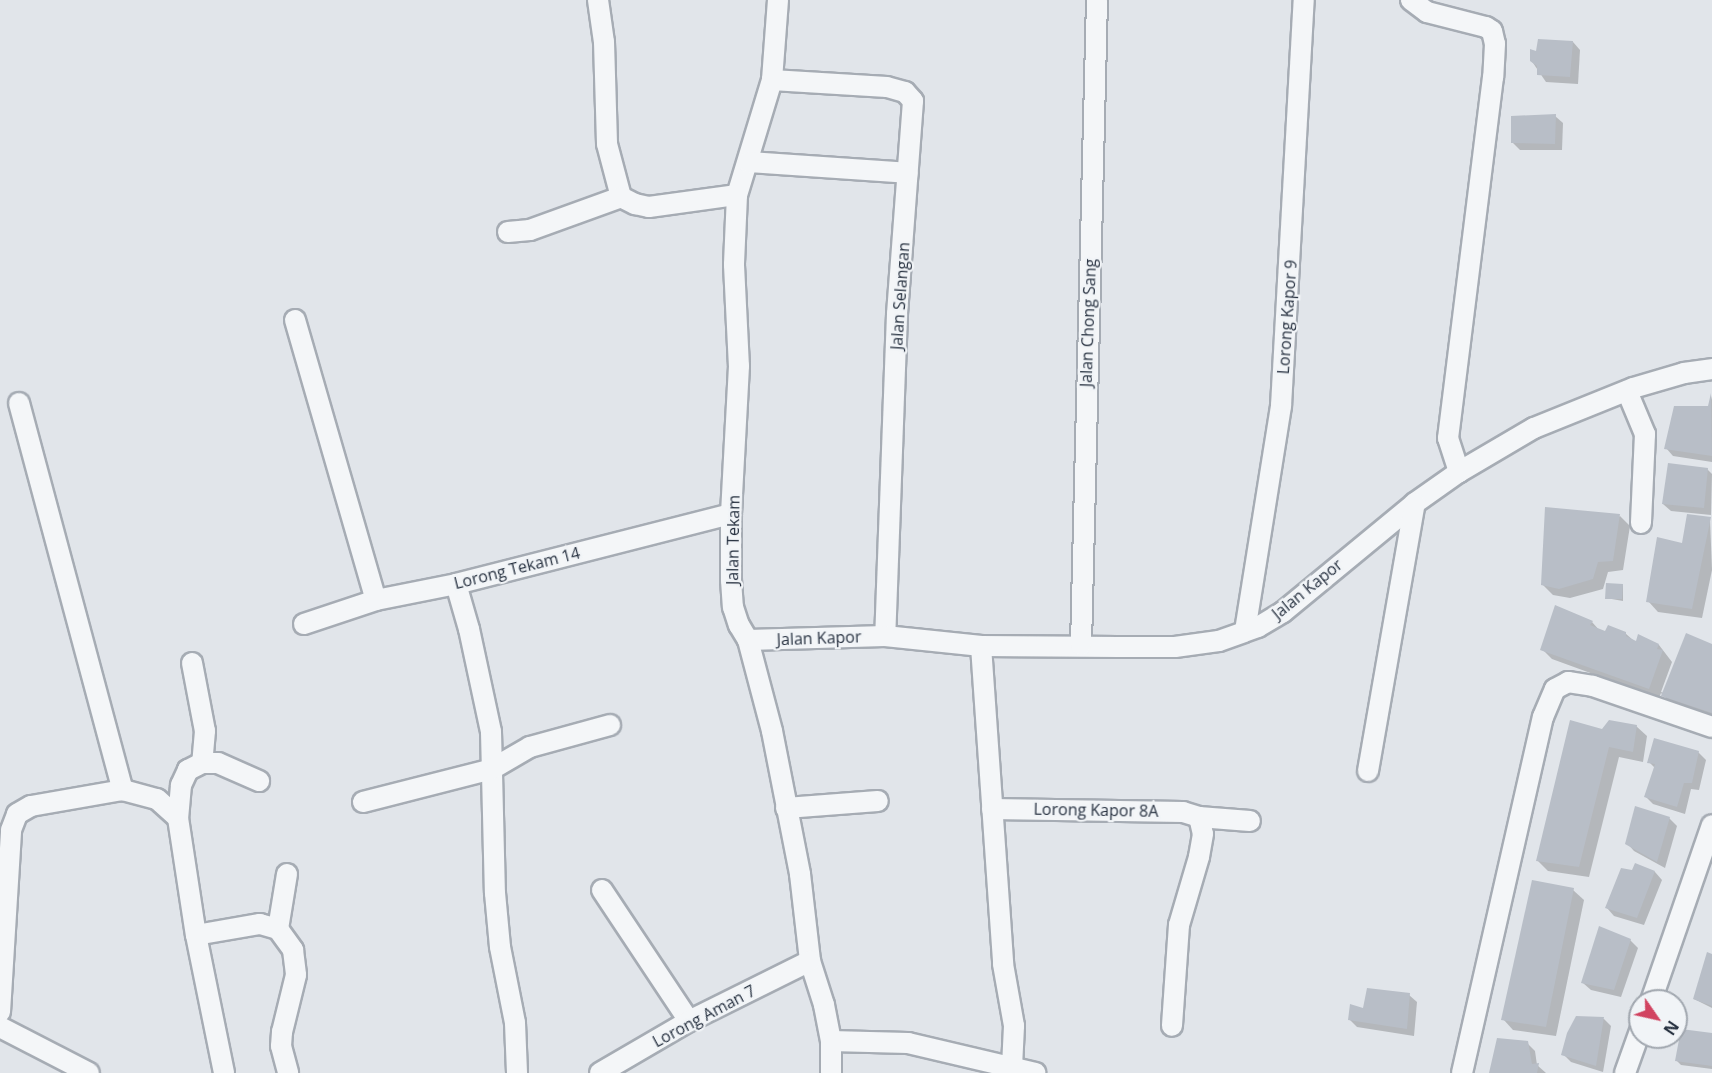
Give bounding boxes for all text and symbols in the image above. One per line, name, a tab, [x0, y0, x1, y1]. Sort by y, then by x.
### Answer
street label: Jalan Selangan	[887, 241, 913, 351]
street label: Jalan Chong Sang	[1076, 258, 1100, 388]
street label: Lorong Kapor 9	[1273, 259, 1301, 375]
street label: Jalan Tekam	[723, 495, 743, 585]
street label: Lorong Tekam 14	[452, 543, 582, 593]
street label: Jalan Kapor	[1268, 555, 1346, 623]
street label: Jalan Kapor	[776, 627, 862, 649]
street label: Lorong Kapor 8A	[1033, 799, 1159, 821]
street label: Lorong Aman 7	[649, 981, 759, 1051]
north arrow	[1628, 989, 1688, 1049]
text: N	[1659, 1016, 1684, 1039]

